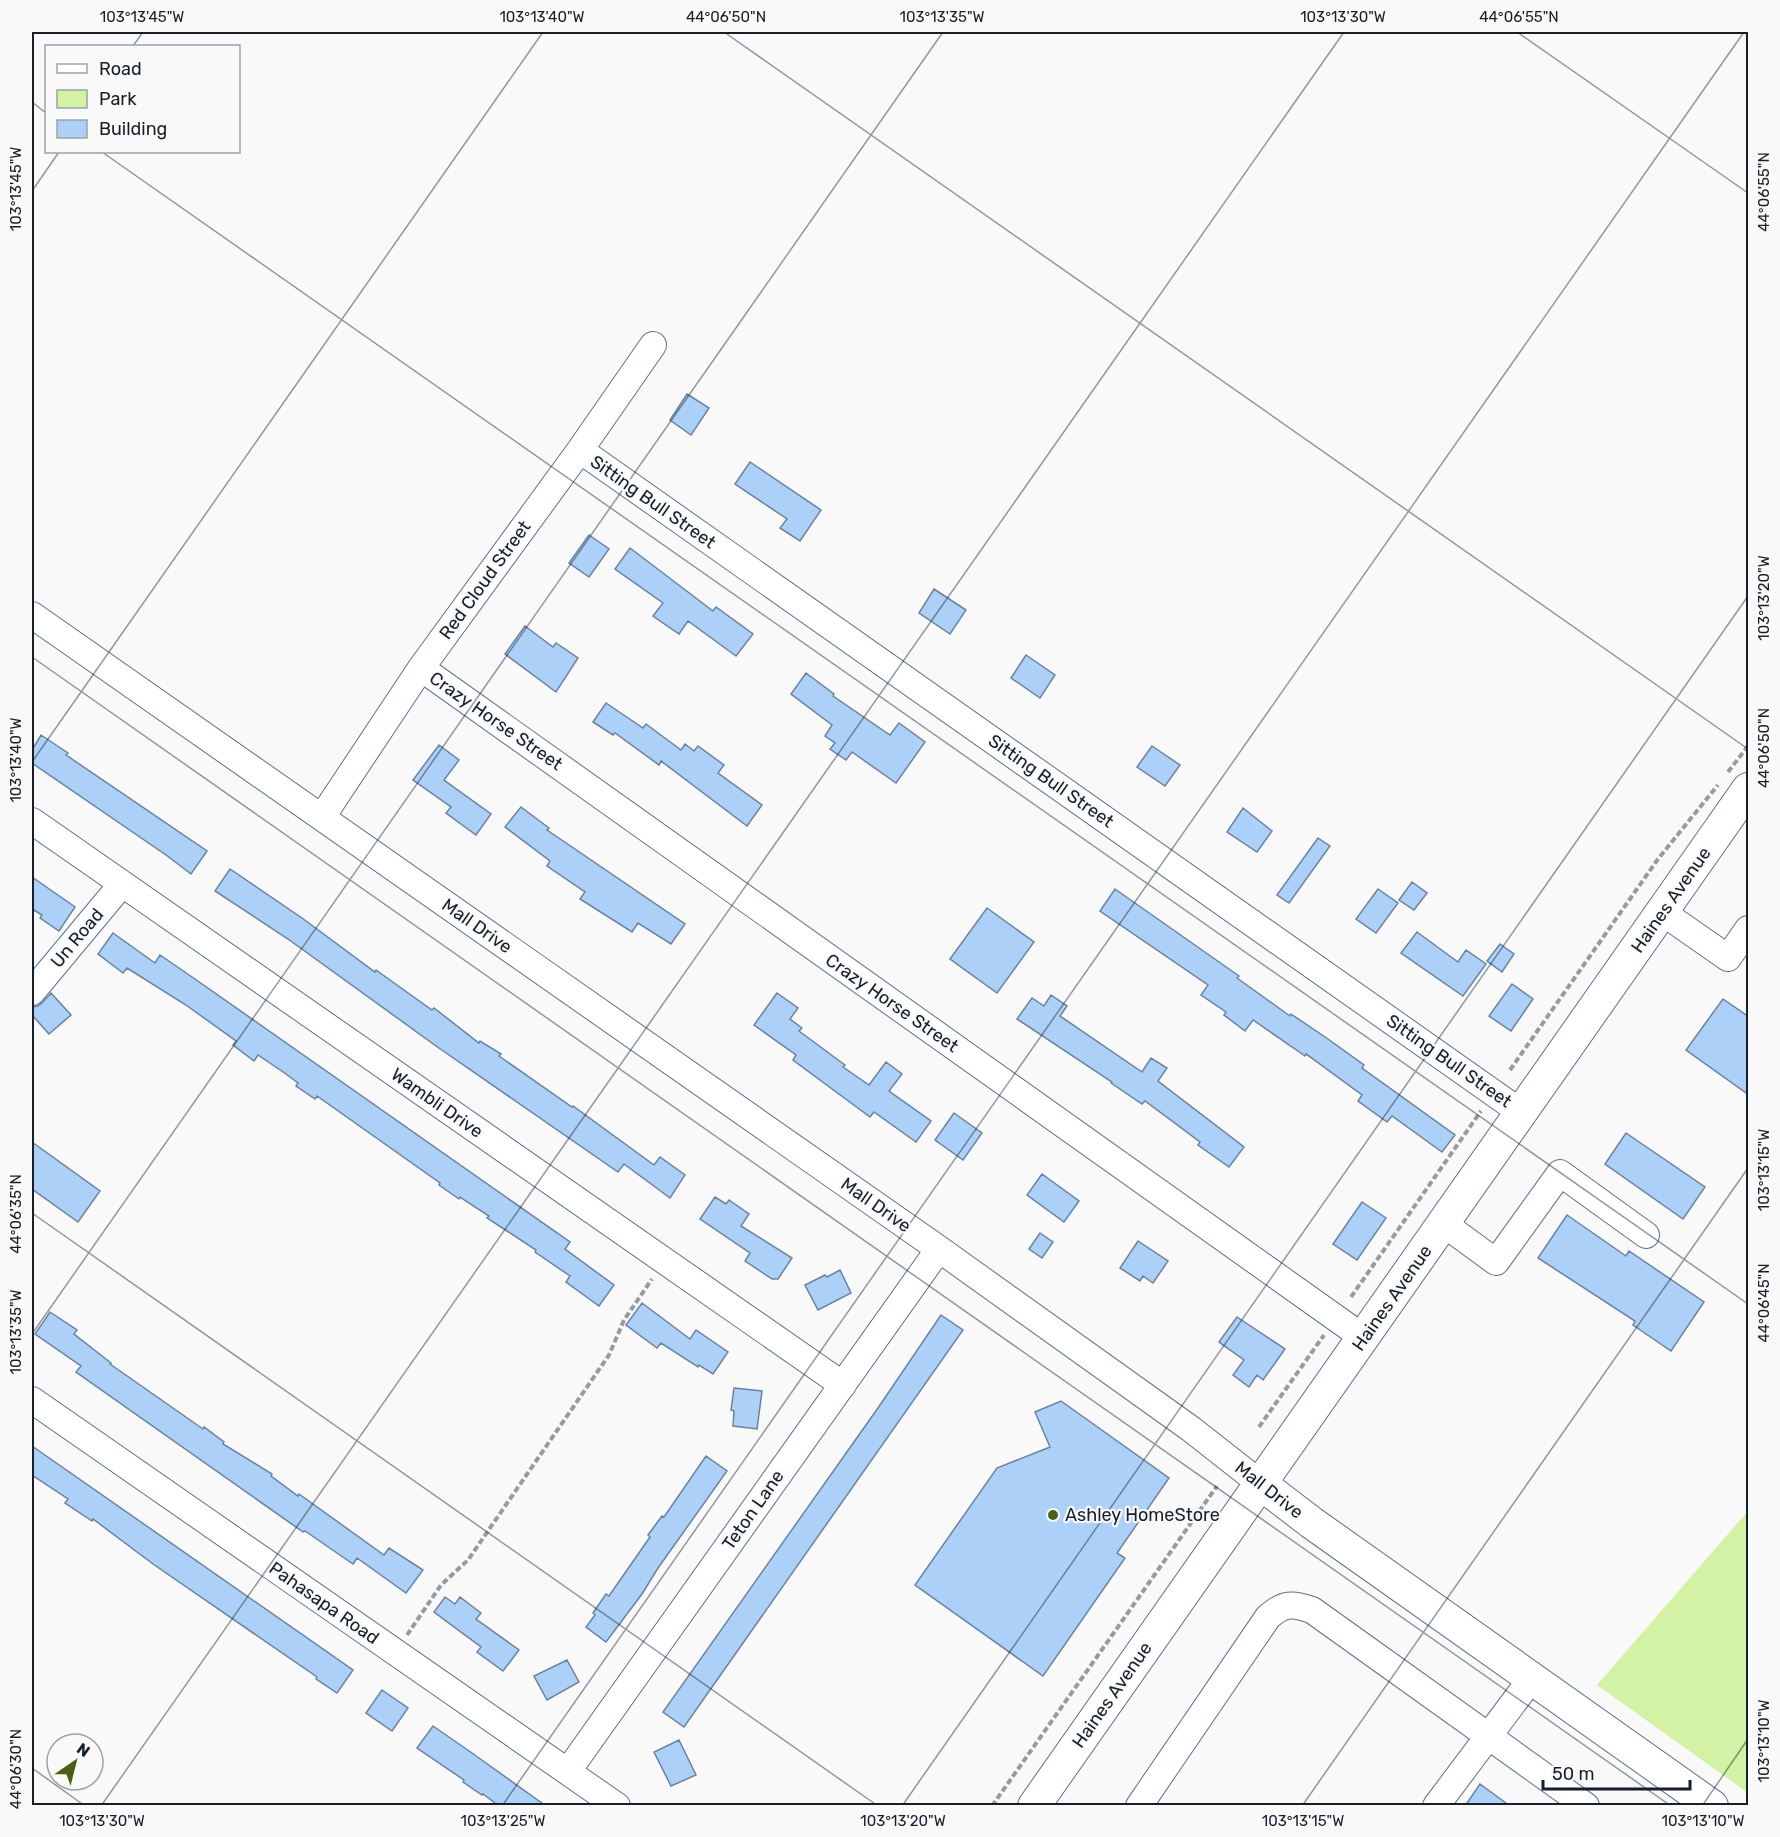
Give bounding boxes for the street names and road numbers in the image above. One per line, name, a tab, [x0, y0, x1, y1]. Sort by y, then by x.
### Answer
street label: Sitting Bull Street	[586, 451, 720, 553]
street label: Red Cloud Street	[434, 516, 536, 644]
street label: Crazy Horse Street	[425, 667, 567, 775]
street label: Sitting Bull Street	[984, 730, 1118, 832]
street label: Haines Avenue	[1626, 843, 1716, 957]
street label: Mall Drive	[438, 894, 516, 958]
street label: Un Road	[46, 904, 108, 972]
street label: Crazy Horse Street	[821, 949, 963, 1057]
street label: Sitting Bull Street	[1382, 1010, 1516, 1112]
street label: Wambli Drive	[387, 1063, 487, 1143]
street label: Mall Drive	[837, 1173, 915, 1237]
street label: Haines Avenue	[1347, 1241, 1437, 1355]
street label: Mall Drive	[1230, 1456, 1308, 1524]
street label: Teton Lane	[717, 1466, 789, 1554]
street label: Pahasapa Road	[265, 1557, 383, 1649]
street label: Haines Avenue	[1067, 1638, 1157, 1752]

